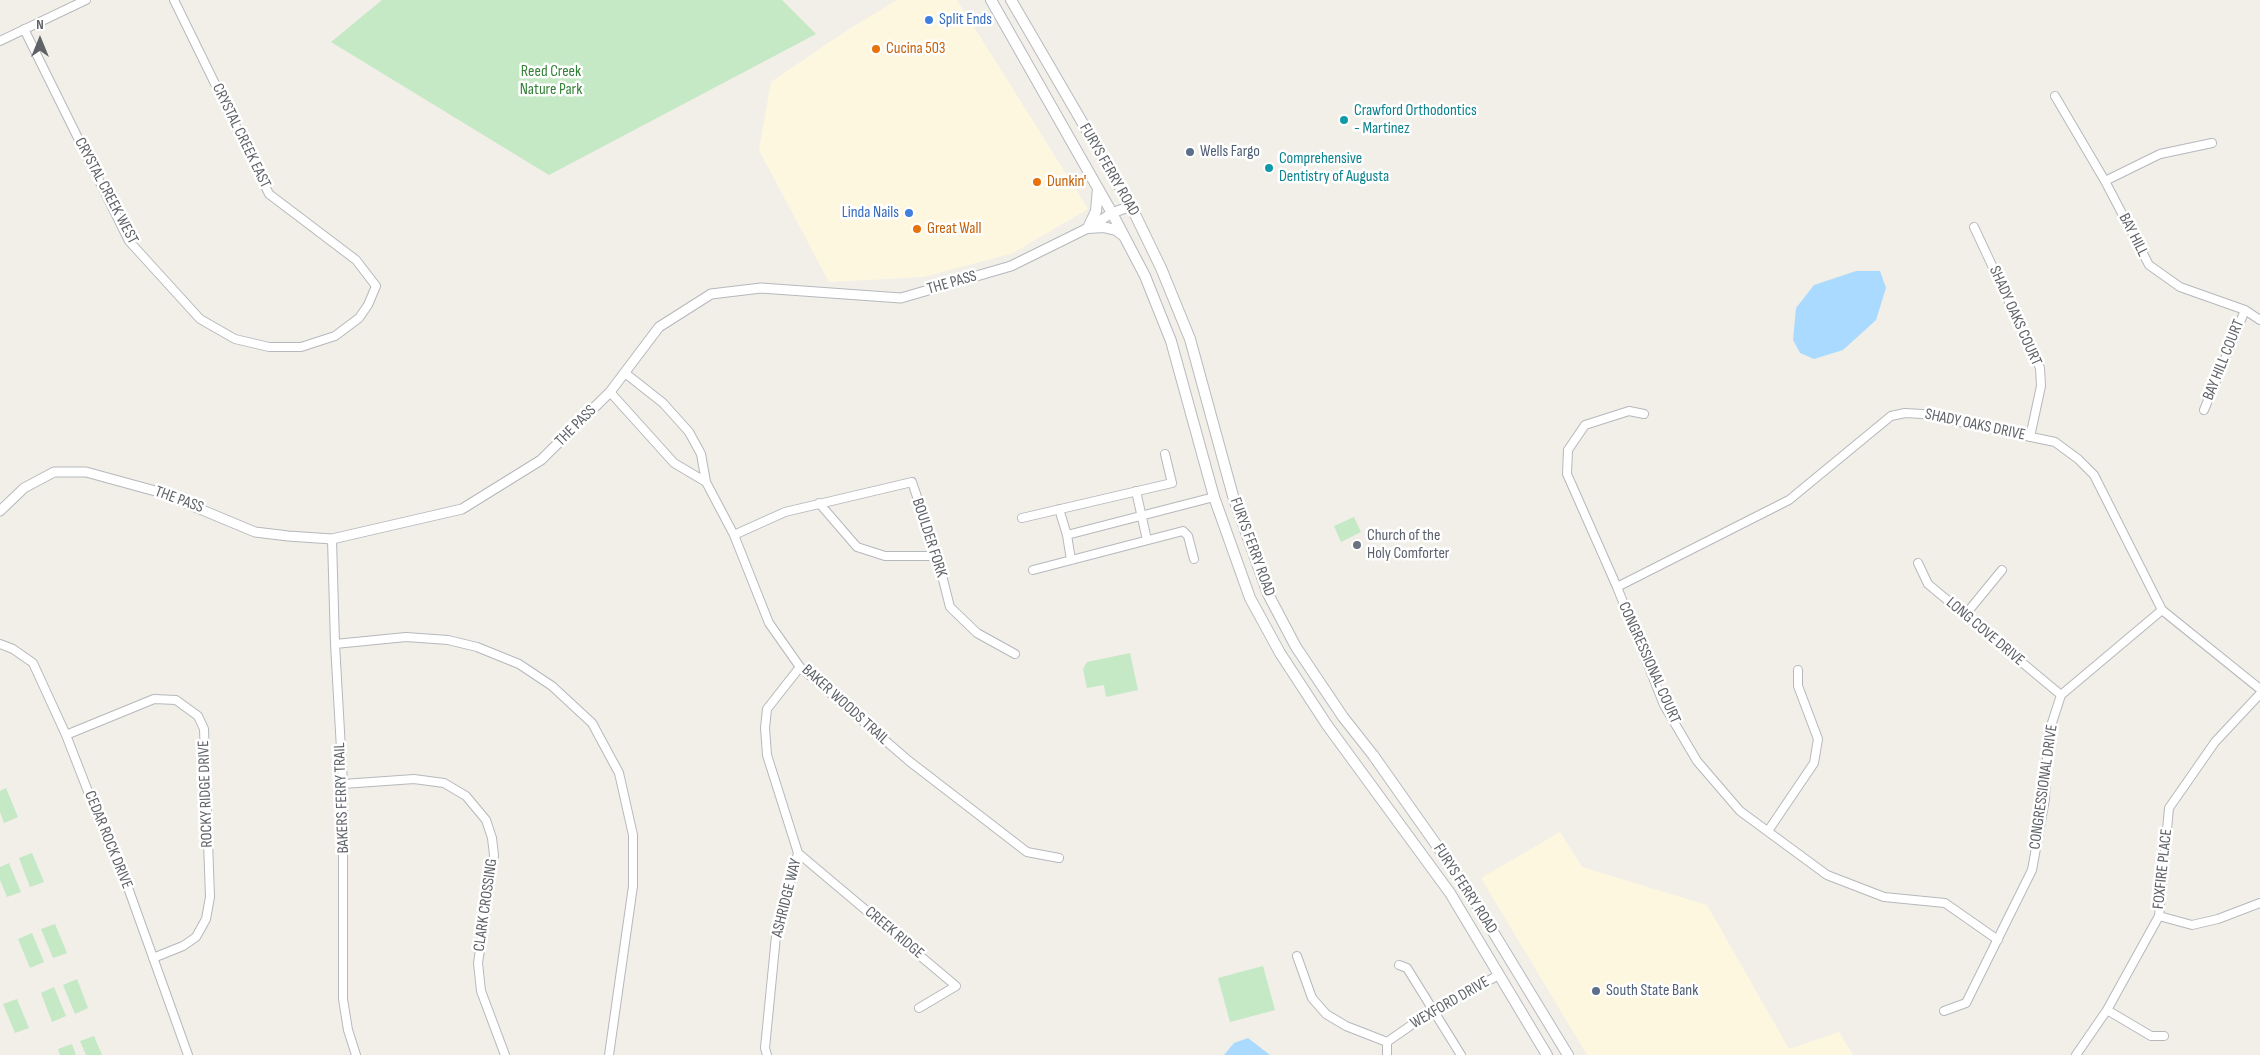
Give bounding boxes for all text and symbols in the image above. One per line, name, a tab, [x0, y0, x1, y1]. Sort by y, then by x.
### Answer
place label: Split Ends	[939, 10, 992, 30]
marker: Split Ends	[923, 14, 935, 26]
north arrow	[15, 15, 65, 65]
text: N	[36, 16, 44, 33]
place label: Cucina 503	[886, 39, 946, 59]
marker: Cucina 503	[870, 43, 882, 55]
park label: Reed Creek Nature Park	[520, 62, 582, 100]
street label: CRYSTAL CREEK EAST	[207, 81, 275, 191]
place label: Crawford Orthodontics - Martinez	[1354, 101, 1477, 139]
marker: Crawford Orthodontics - Martinez	[1338, 114, 1350, 126]
street label: FURYS FERRY ROAD	[1075, 120, 1143, 220]
street label: CRYSTAL CREEK WEST	[70, 134, 142, 248]
place label: Wells Fargo	[1200, 142, 1260, 162]
marker: Wells Fargo	[1184, 146, 1196, 158]
place label: Comprehensive Dentistry of Augusta	[1279, 149, 1389, 187]
marker: Comprehensive Dentistry of Augusta	[1263, 162, 1275, 174]
place label: Dunkin'	[1047, 172, 1086, 192]
marker: Dunkin'	[1031, 176, 1043, 188]
place label: Linda Nails	[842, 203, 899, 223]
marker: Linda Nails	[903, 207, 915, 219]
street label: BAY HILL	[2114, 210, 2152, 260]
place label: Great Wall	[927, 219, 981, 239]
marker: Great Wall	[911, 223, 923, 235]
street label: SHADY OAKS COURT	[1984, 263, 2046, 369]
street label: THE PASS	[925, 267, 979, 299]
street label: BAY HILL COURT	[2199, 317, 2249, 403]
street label: THE PASS	[551, 401, 601, 451]
street label: SHADY OAKS DRIVE	[1923, 405, 2027, 445]
street label: THE PASS	[152, 482, 206, 518]
street label: FURYS FERRY ROAD	[1225, 495, 1279, 599]
street label: BOULDER FORK	[907, 496, 951, 580]
place label: Church of the Holy Comforter	[1367, 526, 1449, 564]
marker: Church of the Holy Comforter	[1351, 539, 1363, 551]
street label: LONG COVE DRIVE	[1942, 594, 2028, 670]
street label: CONGRESSIONAL COURT	[1614, 599, 1684, 727]
street label: BAKER WOODS TRAIL	[797, 661, 893, 749]
street label: CONGRESSIONAL DRIVE	[2026, 723, 2062, 851]
street label: ROCKY RIDGE DRIVE	[195, 740, 217, 848]
street label: BAKERS FERRY TRAIL	[330, 742, 354, 854]
street label: CEDAR ROCK DRIVE	[80, 788, 136, 892]
street label: FOXFIRE PLACE	[2149, 828, 2177, 910]
street label: FURYS FERRY ROAD	[1429, 840, 1501, 938]
street label: CLARK CROSSING	[470, 857, 502, 953]
street label: ASHRIDGE WAY	[768, 857, 806, 939]
street label: CREEK RIDGE	[861, 903, 927, 963]
street label: WEXFORD DRIVE	[1407, 973, 1493, 1033]
place label: South State Bank	[1606, 981, 1698, 1001]
marker: South State Bank	[1590, 985, 1602, 997]

